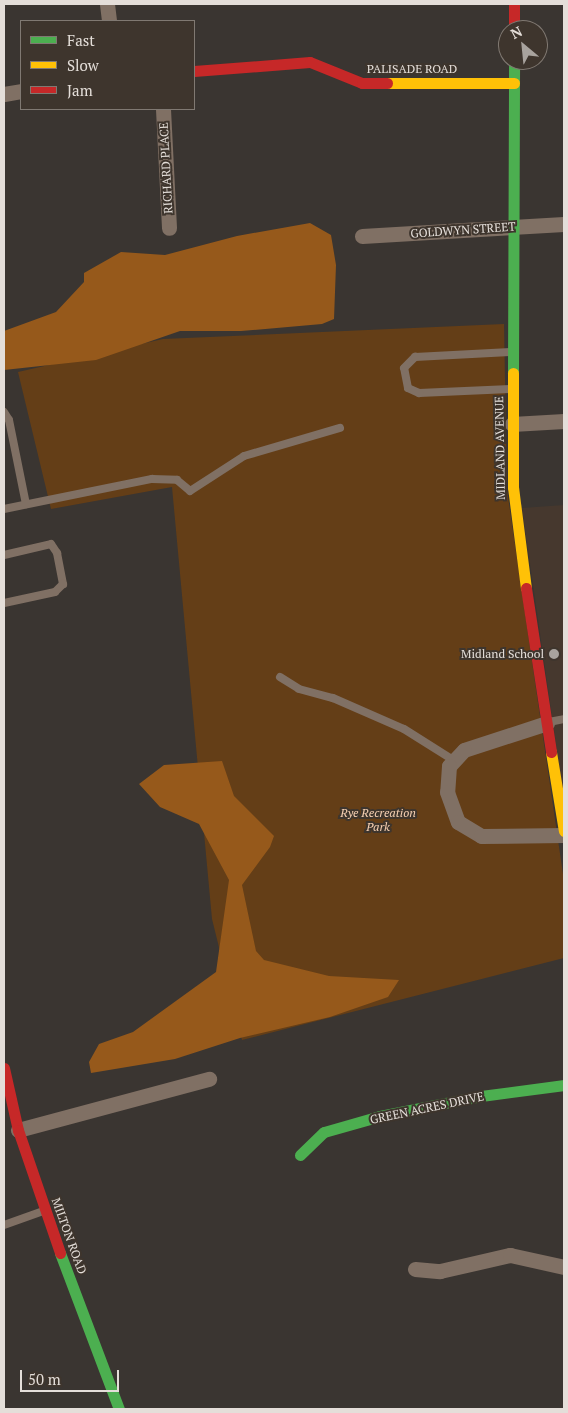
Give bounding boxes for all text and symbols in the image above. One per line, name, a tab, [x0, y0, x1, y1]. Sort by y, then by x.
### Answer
legend	[20, 20, 195, 110]
north arrow	[498, 20, 548, 70]
text: N	[507, 21, 525, 43]
text: Fast	[67, 30, 95, 50]
text: Slow	[67, 55, 99, 75]
street label: PALISADE ROAD	[367, 62, 457, 76]
text: Jam	[67, 80, 93, 100]
street label: RICHARD PLACE	[156, 122, 176, 214]
street label: GOLDWYN STREET	[410, 219, 516, 241]
street label: MIDLAND AVENUE	[492, 396, 508, 500]
place label: Midland School	[461, 647, 544, 661]
marker: Midland School	[548, 648, 560, 660]
park label: Rye Recreation Park	[340, 806, 416, 834]
street label: GREEN ACRES DRIVE	[369, 1089, 485, 1127]
street label: MILTON ROAD	[49, 1196, 89, 1276]
scale bar	[22, 1360, 121, 1392]
text: 50 m	[28, 1369, 61, 1389]

